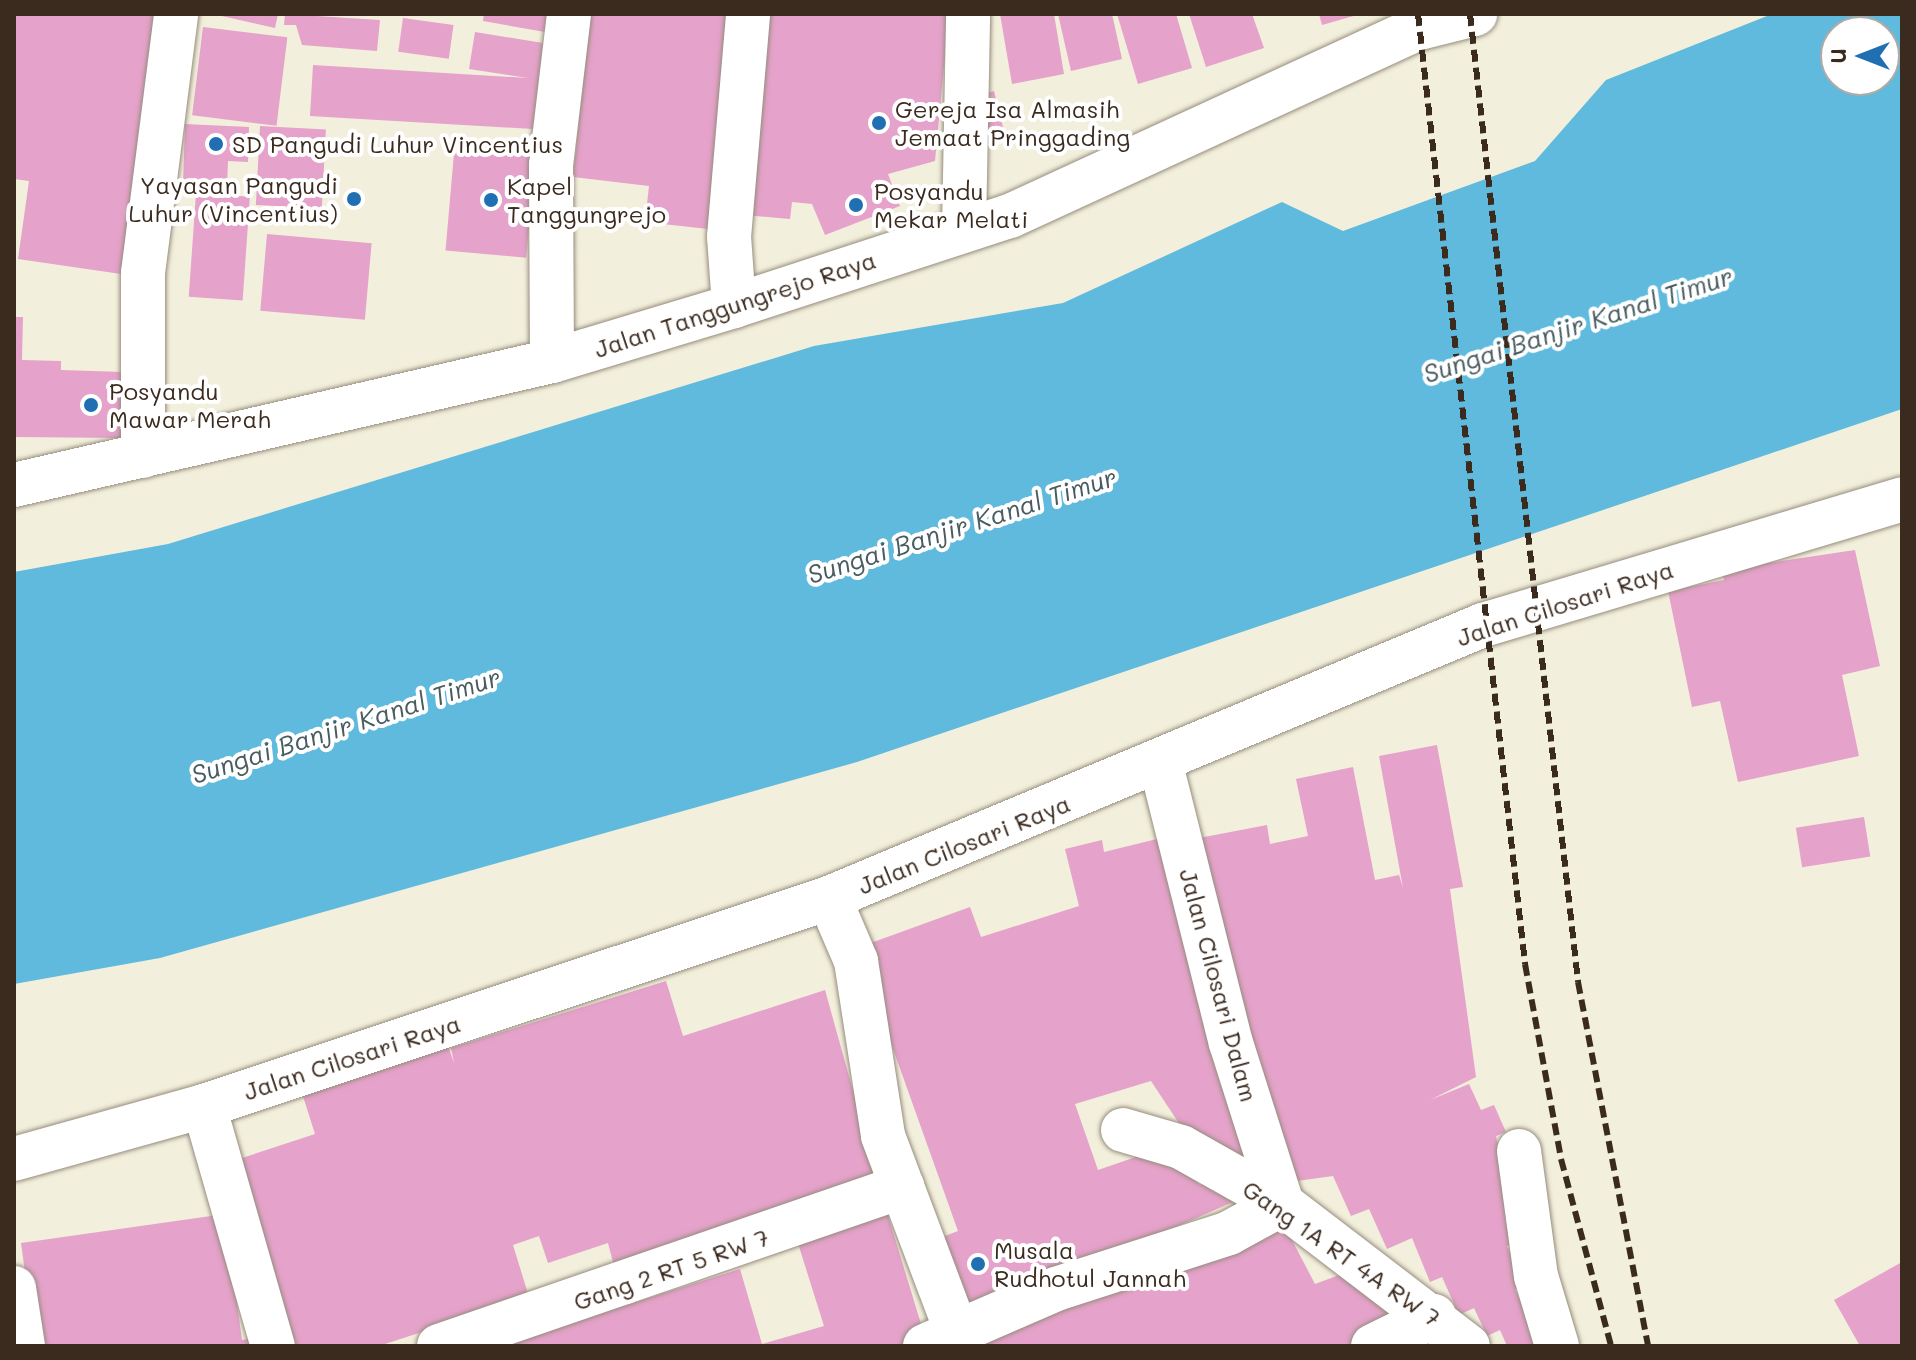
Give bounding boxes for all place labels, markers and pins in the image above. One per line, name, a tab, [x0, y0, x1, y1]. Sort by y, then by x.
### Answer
place label: Gereja Isa Almasih Jemaat Pringgading	[895, 95, 1130, 151]
marker: Gereja Isa Almasih Jemaat Pringgading	[870, 114, 888, 132]
place label: SD Pangudi Luhur Vincentius	[232, 130, 563, 158]
marker: SD Pangudi Luhur Vincentius	[207, 135, 225, 153]
place label: Yayasan Pangudi Luhur (Vincentius)	[129, 171, 338, 227]
place label: Kapel Tanggungrejo	[507, 172, 666, 228]
place label: Posyandu Mekar Melati	[874, 177, 1028, 233]
marker: Yayasan Pangudi Luhur (Vincentius)	[345, 190, 363, 208]
marker: Kapel Tanggungrejo	[482, 191, 500, 209]
marker: Posyandu Mekar Melati	[845, 194, 867, 216]
place label: Posyandu Mawar Merah	[109, 377, 271, 433]
marker: Posyandu Mawar Merah	[80, 394, 102, 416]
place label: Musala Rudhotul Jannah	[994, 1236, 1186, 1292]
marker: Musala Rudhotul Jannah	[969, 1255, 987, 1273]

